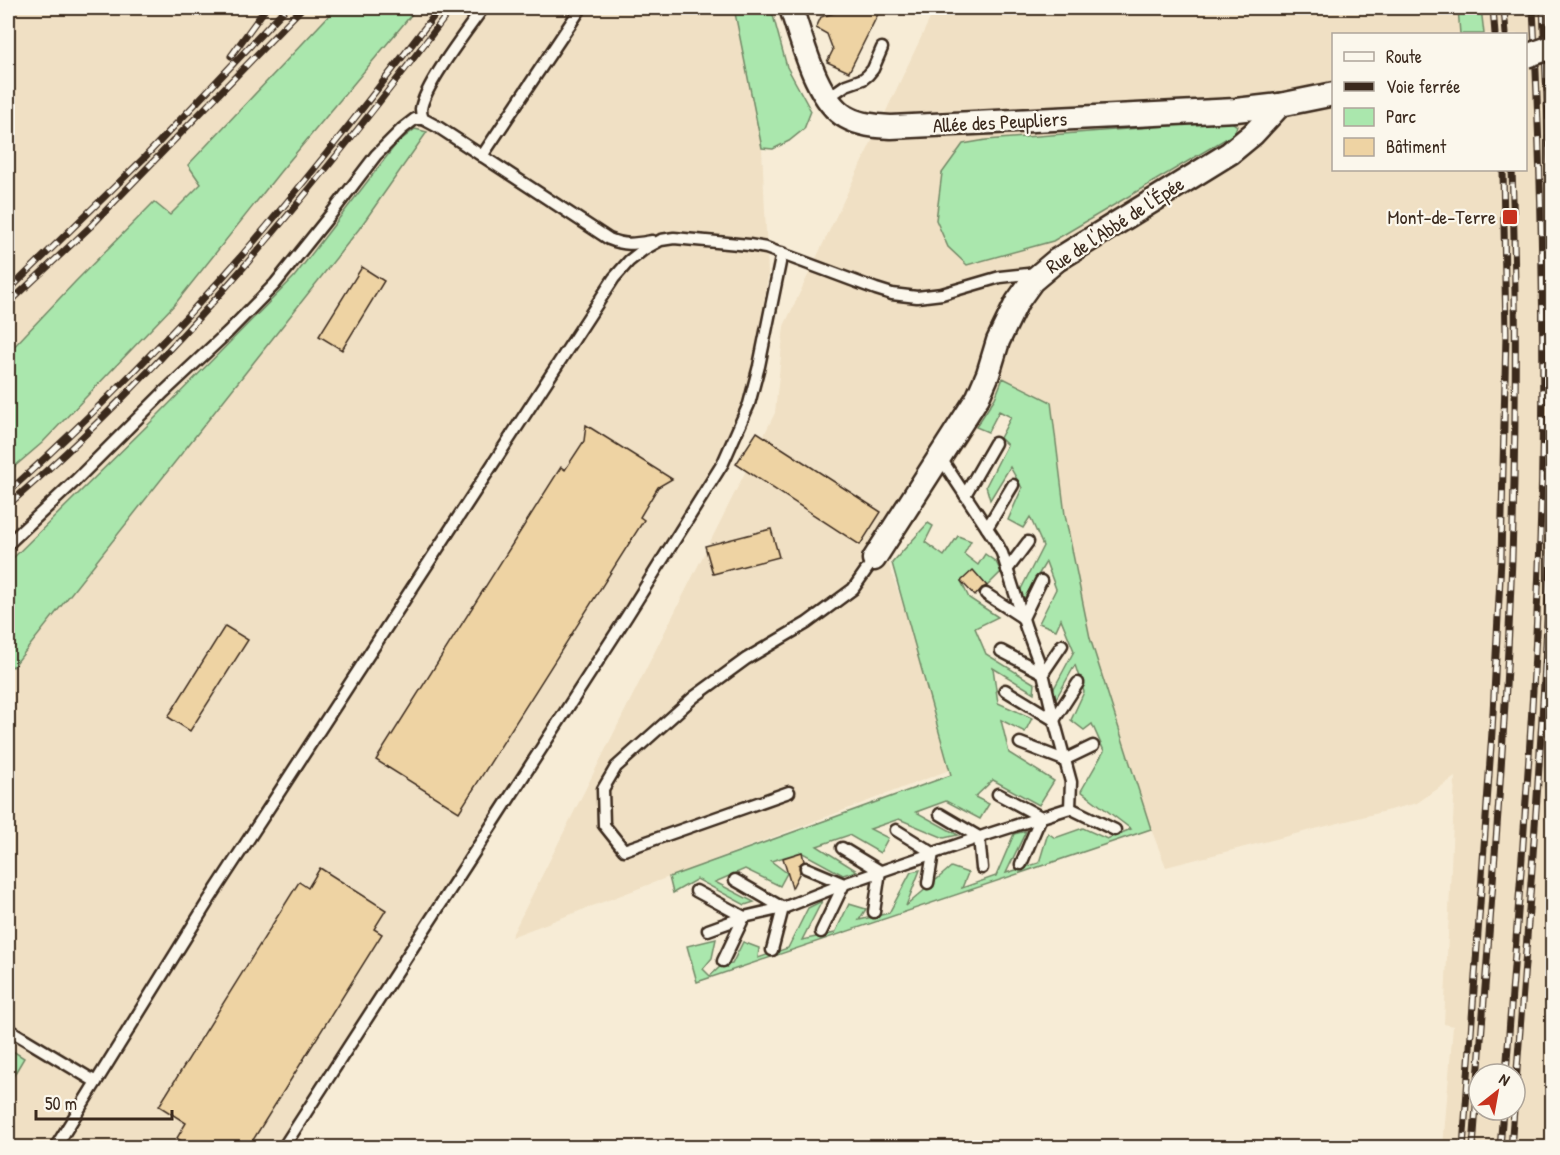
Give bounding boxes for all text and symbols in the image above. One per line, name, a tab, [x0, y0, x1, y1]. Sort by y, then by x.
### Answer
legend	[1332, 33, 1527, 171]
text: Route	[1386, 44, 1422, 69]
text: Voie ferrée	[1386, 74, 1461, 99]
street label: Allée des Peupliers	[932, 104, 1068, 138]
text: Parc	[1386, 104, 1416, 129]
text: Bâtiment	[1386, 134, 1447, 159]
street label: Rue de l'Abbé de l'Épée	[1040, 170, 1189, 279]
place label: Mont-de-Terre	[1388, 203, 1496, 230]
marker: Mont-de-Terre	[1501, 208, 1519, 226]
north arrow	[1467, 1062, 1527, 1122]
text: N	[1495, 1068, 1514, 1091]
scale bar	[36, 1083, 172, 1121]
text: 50 m	[45, 1091, 77, 1116]

